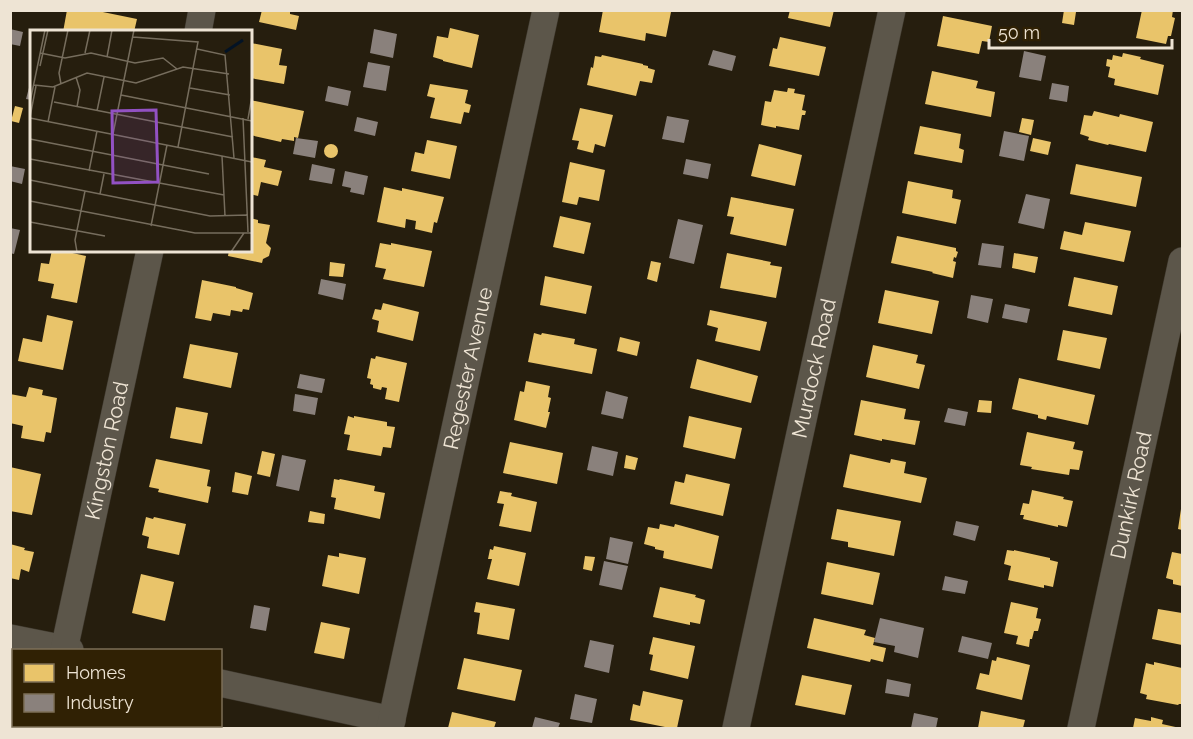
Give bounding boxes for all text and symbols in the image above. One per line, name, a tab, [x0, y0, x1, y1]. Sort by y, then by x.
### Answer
scale bar	[989, 12, 1172, 50]
text: 50 m	[998, 22, 1040, 43]
inset map	[30, 30, 252, 252]
street label: Regester Avenue	[438, 285, 497, 452]
street label: Murdock Road	[786, 296, 841, 440]
street label: Kingston Road	[79, 379, 133, 522]
street label: Dunkirk Road	[1105, 429, 1157, 561]
legend	[12, 649, 222, 727]
text: Homes	[66, 662, 126, 683]
text: Industry	[66, 692, 134, 713]

